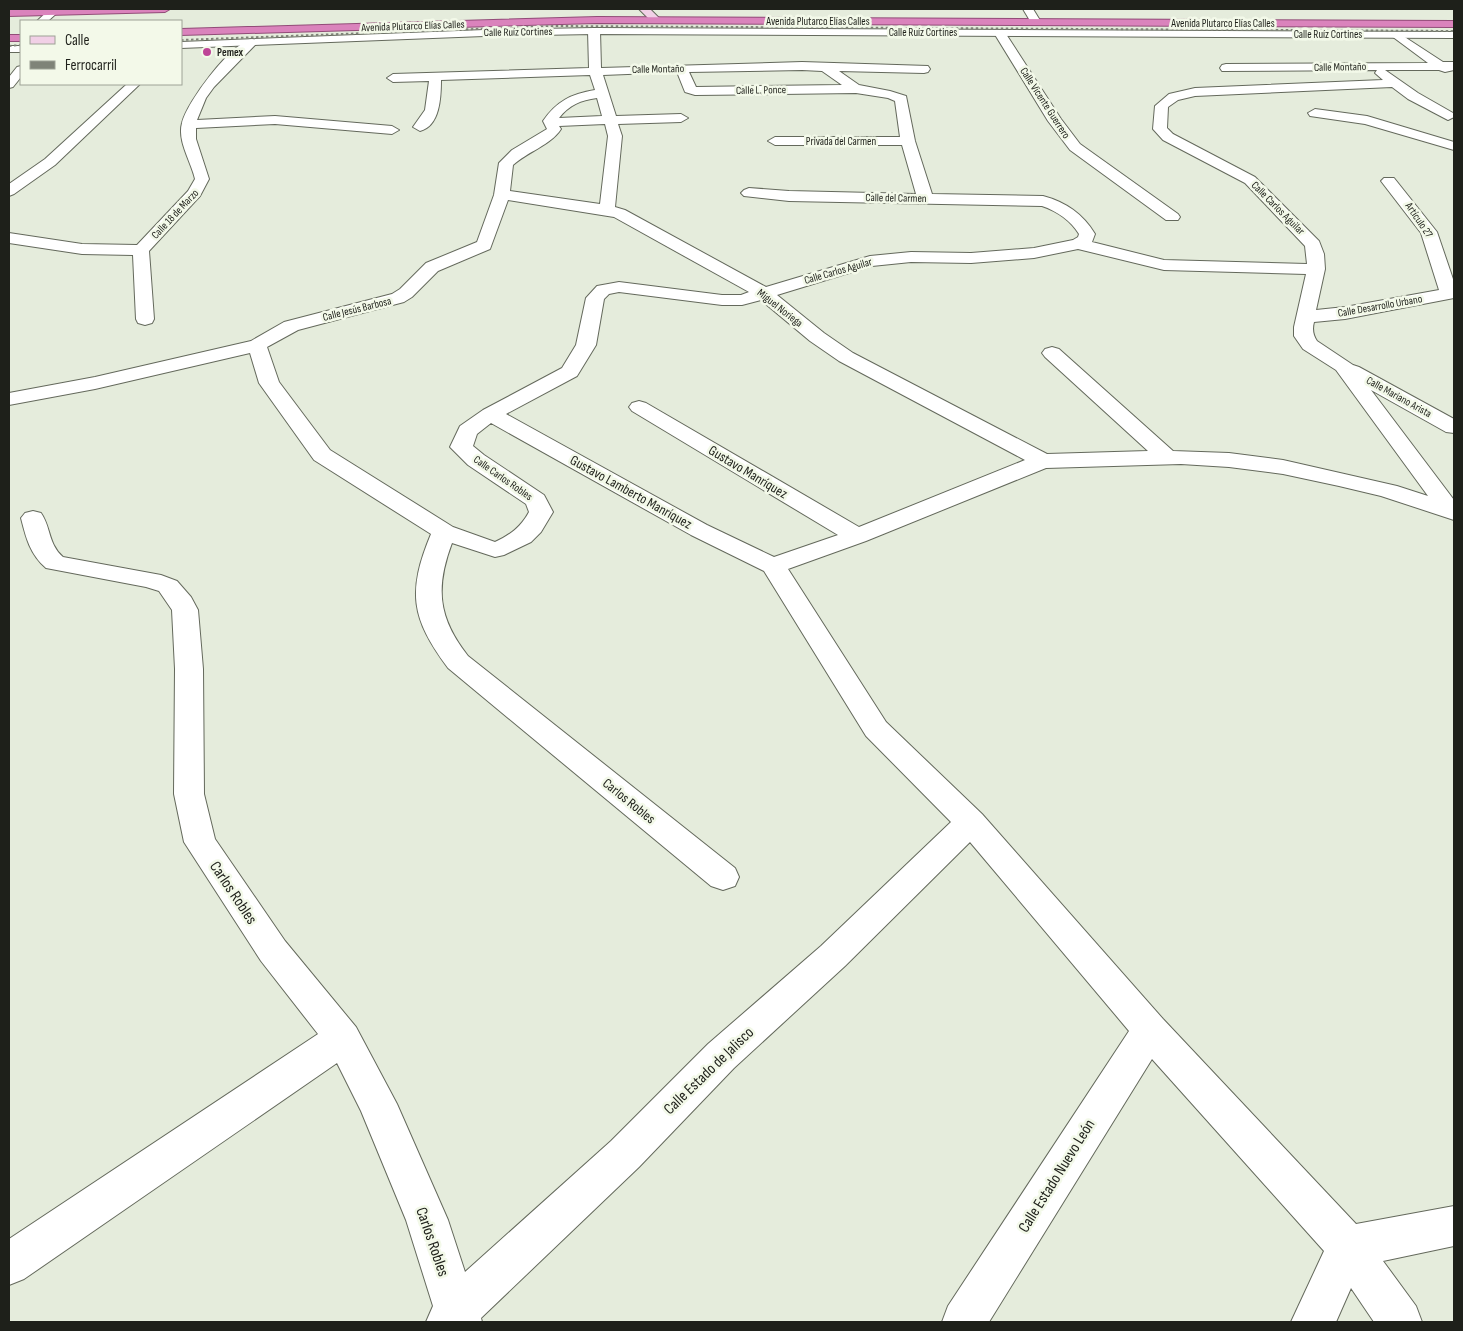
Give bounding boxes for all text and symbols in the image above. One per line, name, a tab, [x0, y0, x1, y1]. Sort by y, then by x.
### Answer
street label: Avenida Plutarco Elías Calles	[765, 15, 870, 28]
street label: Avenida Plutarco Elías Calles	[1170, 17, 1275, 30]
street label: Avenida Plutarco Elías Calles	[360, 18, 465, 34]
legend	[20, 20, 182, 85]
street label: Calle Ruíz Cortines	[484, 25, 552, 39]
street label: Calle Ruíz Cortines	[889, 26, 957, 39]
street label: Calle Ruíz Cortines	[1294, 28, 1362, 41]
text: Calle	[65, 31, 89, 50]
marker: Pemex	[201, 46, 213, 58]
place label: Pemex	[217, 46, 244, 59]
text: Ferrocarril	[65, 56, 117, 75]
street label: Calle Montaño	[1314, 60, 1367, 74]
street label: Calle Montaño	[632, 62, 685, 76]
street label: Calle Vicente Guerrero	[1017, 65, 1073, 141]
street label: Calle L. Ponce	[736, 83, 786, 97]
street label: Privada del Carmen	[806, 135, 876, 148]
street label: Calle Carlos Aguilar	[1249, 179, 1307, 237]
street label: Calle 18 de Marzo	[149, 186, 202, 242]
street label: Calle del Carmen	[865, 191, 927, 205]
street label: Artículo 27	[1402, 199, 1436, 241]
street label: Calle Carlos Aguilar	[803, 255, 873, 287]
street label: Miguel Noriega	[755, 286, 805, 330]
street label: Calle Desarrollo Urbano	[1337, 292, 1424, 320]
street label: Calle Jesús Barbosa	[321, 294, 393, 324]
street label: Calle Mariano Arista	[1364, 374, 1434, 420]
street label: Gustavo Manríquez	[705, 442, 791, 502]
street label: Gustavo Lamberto Manríquez	[567, 451, 695, 533]
street label: Calle Carlos Robles	[471, 453, 535, 503]
street label: Carlos Robles	[599, 775, 659, 827]
street label: Carlos Robles	[205, 858, 261, 928]
street label: Calle Estado de Jalisco	[660, 1023, 758, 1119]
street label: Calle Estado Nuevo León	[1015, 1116, 1099, 1236]
street label: Carlos Robles	[411, 1205, 453, 1279]

